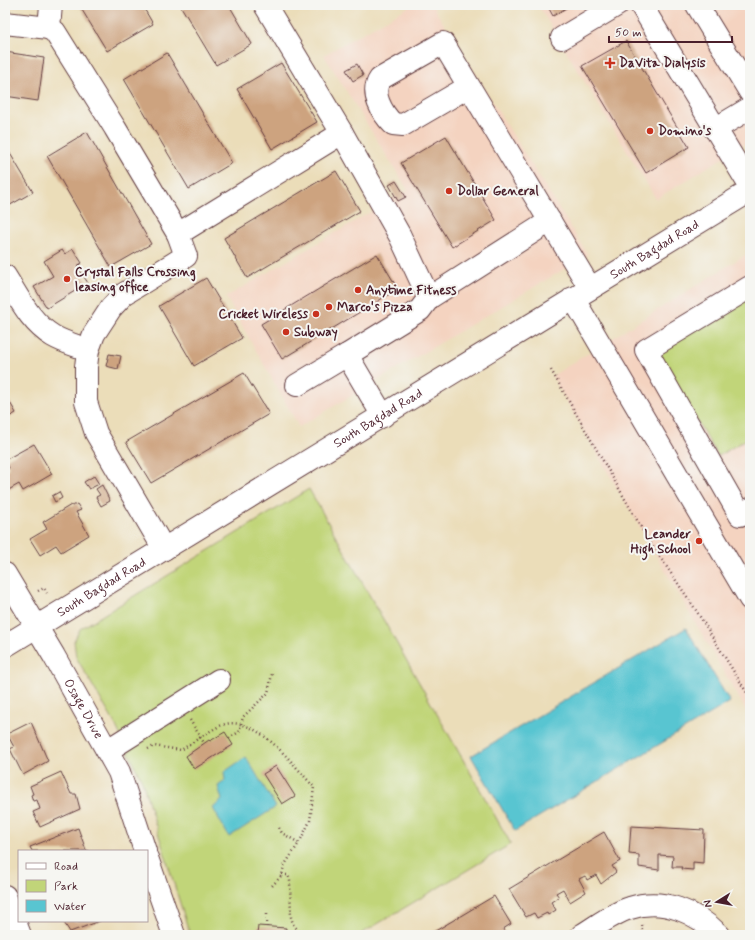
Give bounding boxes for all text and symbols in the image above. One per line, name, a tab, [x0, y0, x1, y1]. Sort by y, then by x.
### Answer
scale bar	[609, 18, 732, 44]
text: 50 m	[615, 25, 642, 41]
place label: DaVita Dialysis	[619, 55, 706, 72]
marker: DaVita Dialysis	[604, 57, 616, 69]
place label: Domino's	[658, 123, 712, 140]
marker: Domino's	[645, 126, 655, 136]
place label: Dollar General	[457, 183, 539, 200]
marker: Dollar General	[444, 186, 454, 196]
street label: South Bagdad Road	[607, 216, 702, 283]
place label: Crystal Falls Crossing leasing office	[75, 264, 196, 297]
marker: Crystal Falls Crossing leasing office	[62, 274, 72, 284]
place label: Anytime Fitness	[366, 282, 456, 299]
marker: Anytime Fitness	[353, 285, 363, 295]
place label: Marco's Pizza	[337, 299, 413, 316]
marker: Marco's Pizza	[324, 302, 334, 312]
place label: Cricket Wireless	[219, 306, 308, 323]
marker: Cricket Wireless	[311, 309, 321, 319]
place label: Subway	[294, 324, 338, 341]
marker: Subway	[281, 327, 291, 337]
street label: South Bagdad Road	[330, 385, 426, 452]
place label: Leander High School	[630, 526, 692, 561]
marker: Leander High School	[694, 536, 704, 546]
street label: South Bagdad Road	[54, 553, 149, 621]
street label: Osage Drive	[60, 676, 107, 742]
legend	[18, 850, 148, 922]
text: Road	[54, 859, 78, 875]
text: Park	[54, 879, 78, 895]
north arrow	[697, 882, 737, 922]
text: Water	[54, 899, 86, 915]
text: N	[701, 899, 716, 909]

